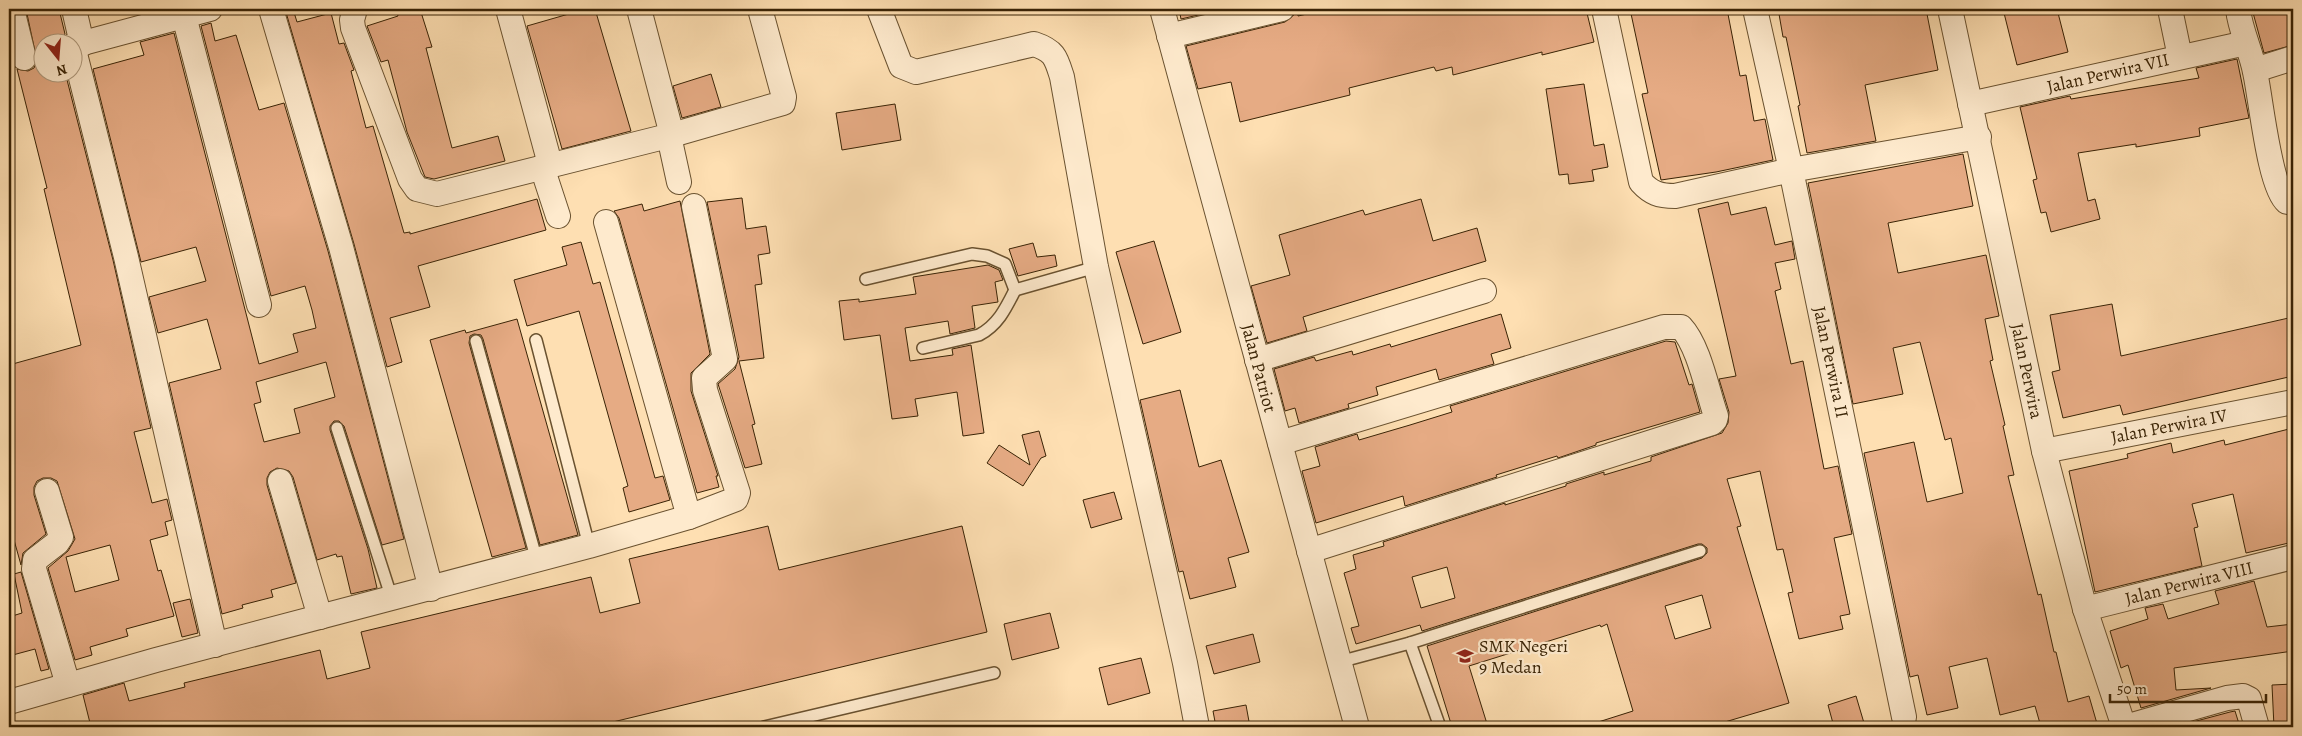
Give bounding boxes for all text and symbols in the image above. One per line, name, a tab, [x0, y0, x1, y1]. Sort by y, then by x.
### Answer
north arrow	[32, 32, 82, 82]
street label: Jalan Perwira VII	[2045, 47, 2171, 99]
text: N	[54, 59, 69, 81]
street label: Jalan Perwira II	[1807, 304, 1855, 420]
street label: Jalan Patriot	[1236, 321, 1282, 415]
street label: Jalan Perwira	[2005, 321, 2049, 422]
street label: Jalan Perwira IV	[2109, 403, 2229, 449]
street label: Jalan Perwira VIII	[2122, 555, 2256, 611]
place label: SMK Negeri 9 Medan	[1479, 634, 1568, 679]
school or university icon: SMK Negeri 9 Medan	[1455, 646, 1475, 666]
scale bar	[2110, 671, 2266, 703]
text: 50 m	[2117, 679, 2147, 699]

